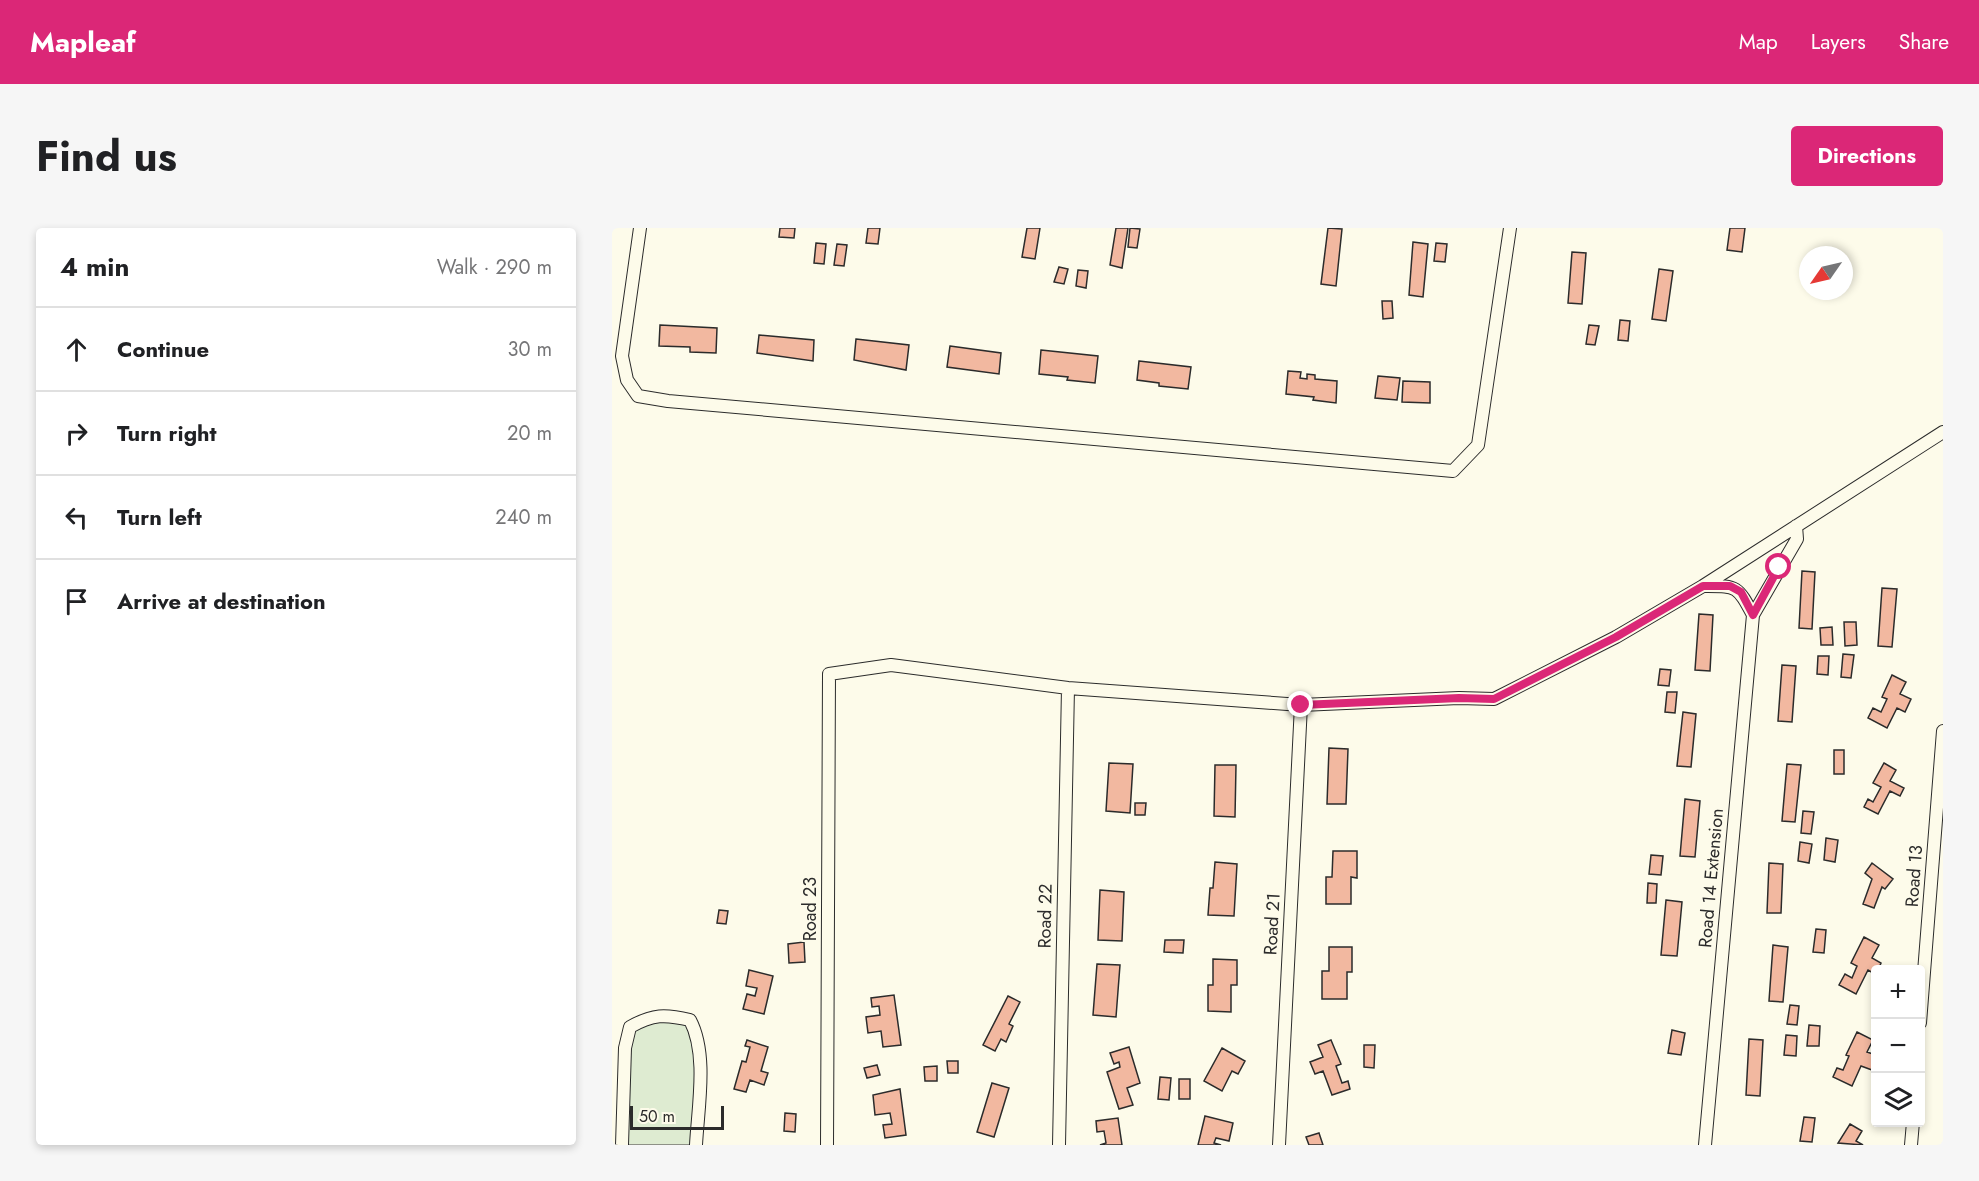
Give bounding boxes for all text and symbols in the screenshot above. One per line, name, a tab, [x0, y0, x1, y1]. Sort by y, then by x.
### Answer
text: Mapleaf	[30, 22, 136, 63]
text: Map	[1739, 27, 1778, 57]
text: Layers	[1811, 27, 1866, 57]
text: Share	[1899, 27, 1949, 57]
text: Find us	[36, 126, 177, 187]
button: Directions	[1791, 126, 1943, 186]
north arrow	[1799, 246, 1853, 300]
text: 4 min	[60, 248, 129, 286]
text: Walk · 290 m	[437, 253, 552, 282]
icon: ahead	[60, 333, 93, 366]
text: Continue	[117, 333, 209, 365]
text: 30 m	[507, 335, 552, 364]
icon: right	[60, 417, 93, 450]
text: Turn right	[117, 417, 217, 449]
text: 20 m	[507, 419, 552, 448]
icon: left	[60, 501, 93, 534]
text: Turn left	[117, 501, 202, 533]
text: 240 m	[495, 503, 552, 532]
route start	[1765, 553, 1791, 579]
icon: arrive	[60, 585, 93, 618]
text: Arrive at destination	[117, 585, 326, 617]
route end	[1287, 691, 1313, 717]
street label: Road 14 Extension	[1692, 807, 1730, 949]
street label: Road 13	[1899, 844, 1929, 908]
street label: Road 23	[797, 877, 823, 941]
street label: Road 22	[1031, 883, 1059, 949]
street label: Road 21	[1257, 892, 1287, 956]
map controls	[1871, 965, 1925, 1127]
button: +	[1871, 965, 1925, 1019]
button: −	[1871, 1019, 1925, 1073]
button: layers	[1871, 1073, 1925, 1127]
scale bar	[630, 1103, 724, 1130]
text: 50 m	[639, 1105, 675, 1128]

